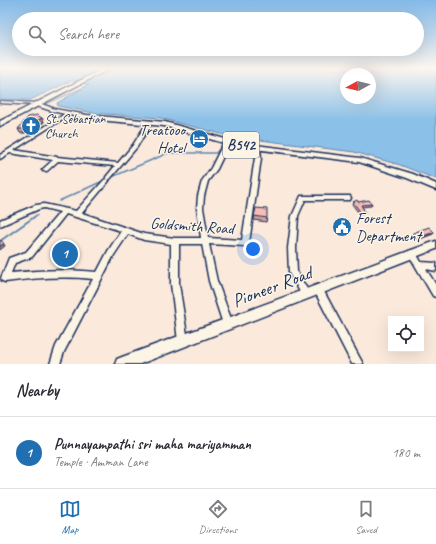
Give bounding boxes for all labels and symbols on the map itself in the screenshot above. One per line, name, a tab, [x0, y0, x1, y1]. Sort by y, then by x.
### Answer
north arrow	[340, 68, 376, 104]
place label: St. Sebastian Church	[45, 111, 107, 142]
church icon: St. Sebastian Church	[20, 115, 42, 137]
place label: Treatooo Hotel	[139, 120, 188, 158]
hotel icon: Treatooo Hotel	[188, 128, 210, 150]
road number: B542	[223, 132, 259, 158]
place label: Forest Department	[356, 208, 423, 246]
street label: Goldsmith Road	[150, 213, 237, 239]
public building icon: Forest Department	[331, 216, 353, 238]
pin: 1	[52, 239, 78, 269]
your location	[243, 239, 263, 259]
street label: Pioneer Road	[229, 260, 318, 313]

